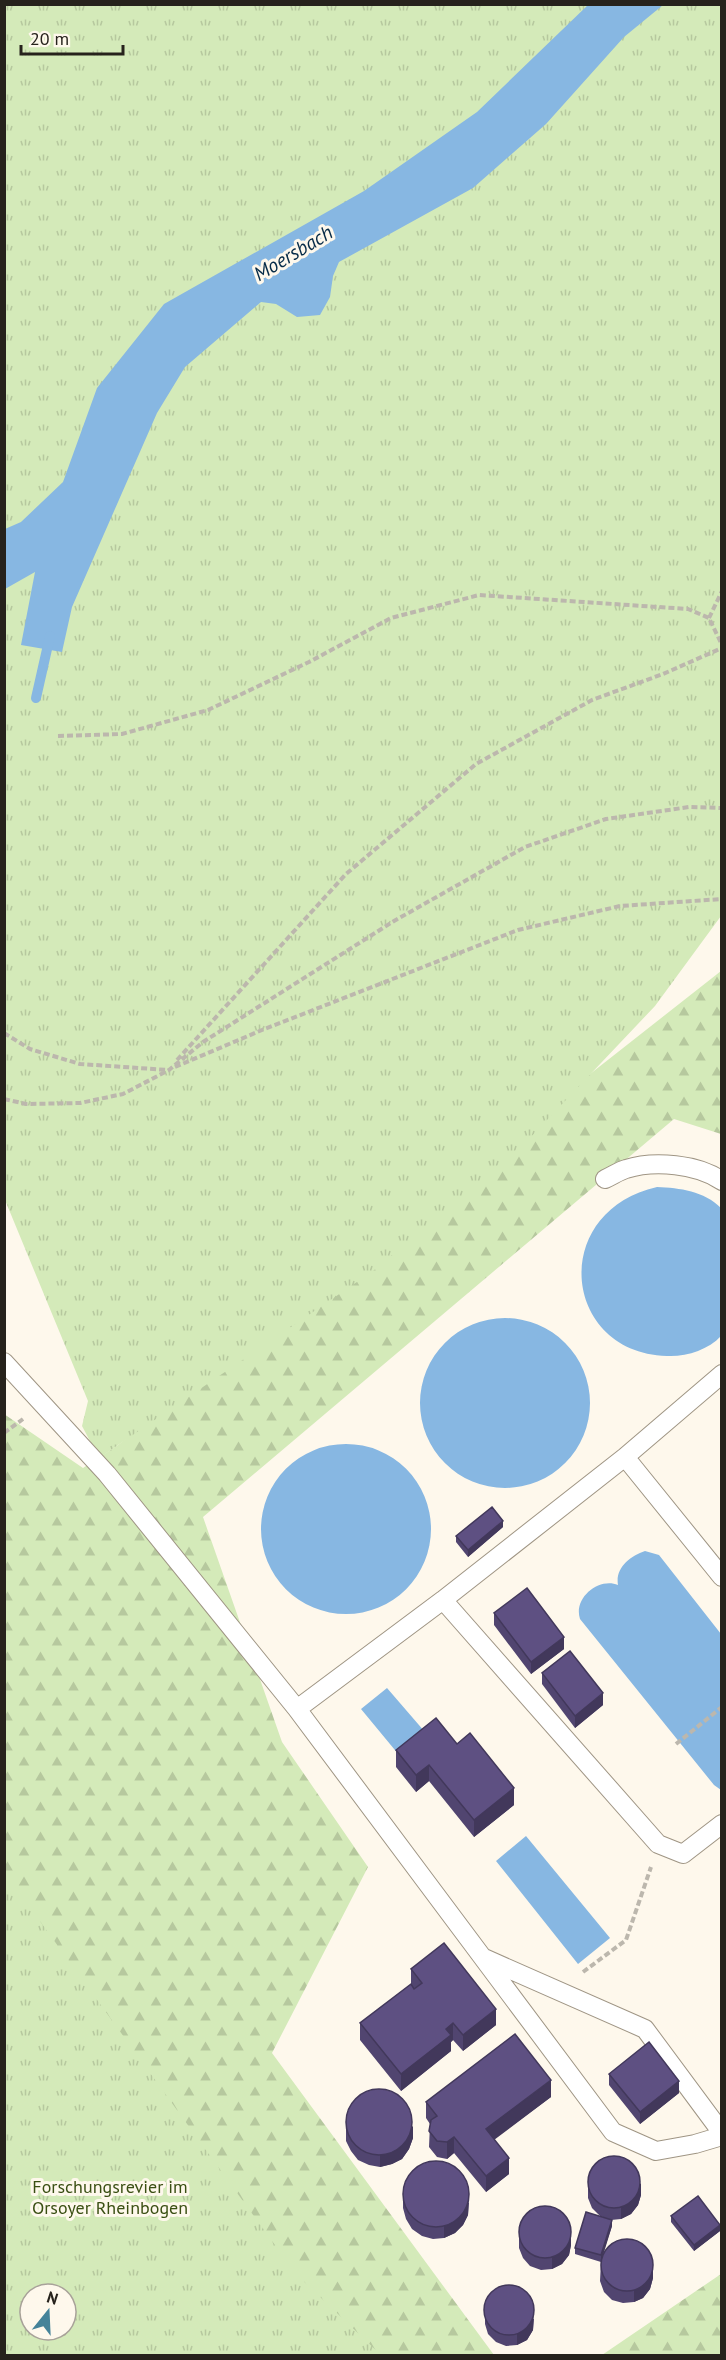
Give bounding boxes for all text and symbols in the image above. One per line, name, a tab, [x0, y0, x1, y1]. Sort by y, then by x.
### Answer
scale bar	[21, 18, 123, 56]
text: 20 m	[30, 27, 69, 50]
water label: Moersbach	[249, 219, 337, 287]
park label: Forschungsrevier im Orsoyer Rheinbogen	[32, 2175, 188, 2219]
north arrow	[18, 2282, 78, 2342]
text: N	[45, 2287, 61, 2309]

